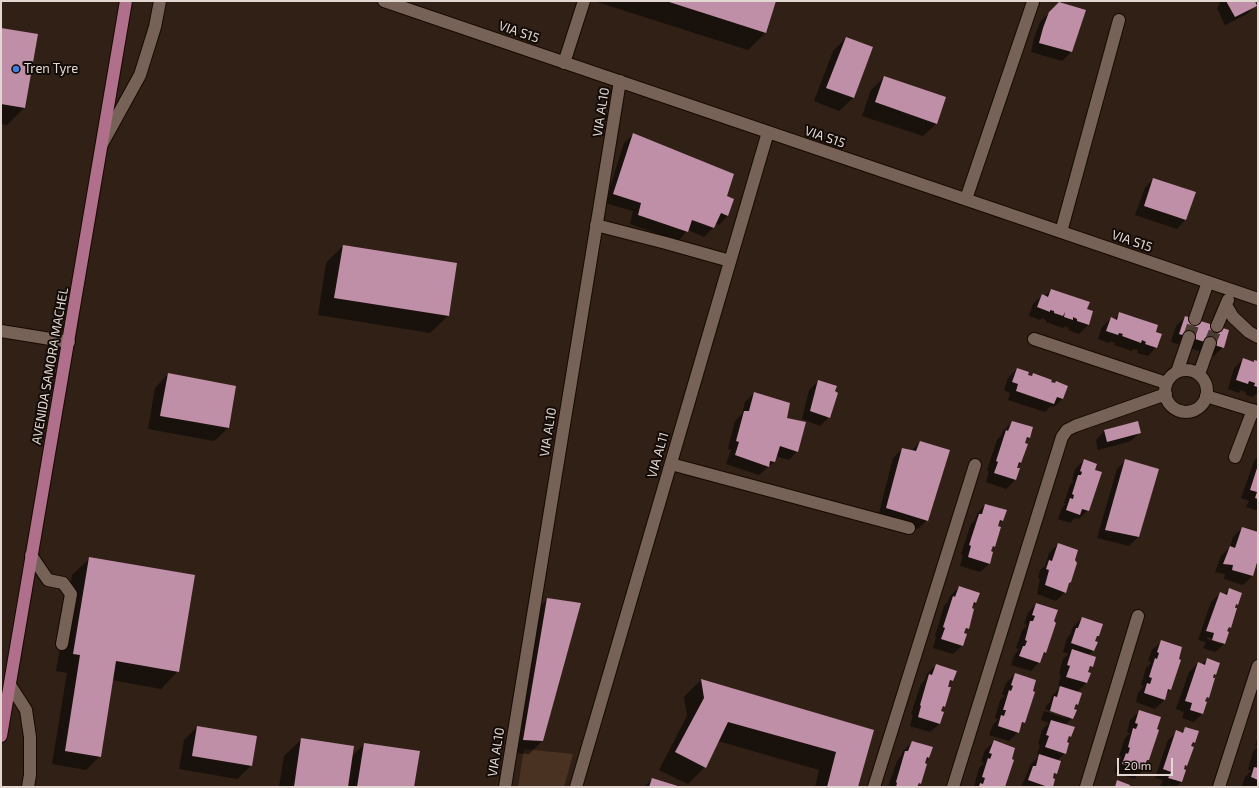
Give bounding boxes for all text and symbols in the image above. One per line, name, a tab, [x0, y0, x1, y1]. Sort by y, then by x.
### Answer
street label: VIA S15	[497, 18, 541, 46]
place label: Tren Tyre	[24, 61, 78, 77]
marker: Tren Tyre	[11, 64, 21, 74]
street label: VIA AL10	[589, 86, 613, 138]
street label: VIA S15	[803, 123, 847, 151]
street label: VIA S15	[1110, 227, 1154, 255]
street label: AVENIDA SAMORA MACHEL	[29, 286, 71, 446]
street label: VIA AL10	[536, 406, 560, 458]
street label: VIA AL11	[644, 430, 672, 480]
street label: VIA AL10	[484, 726, 508, 778]
scale bar	[1119, 750, 1175, 776]
text: 20 m	[1124, 758, 1151, 772]

